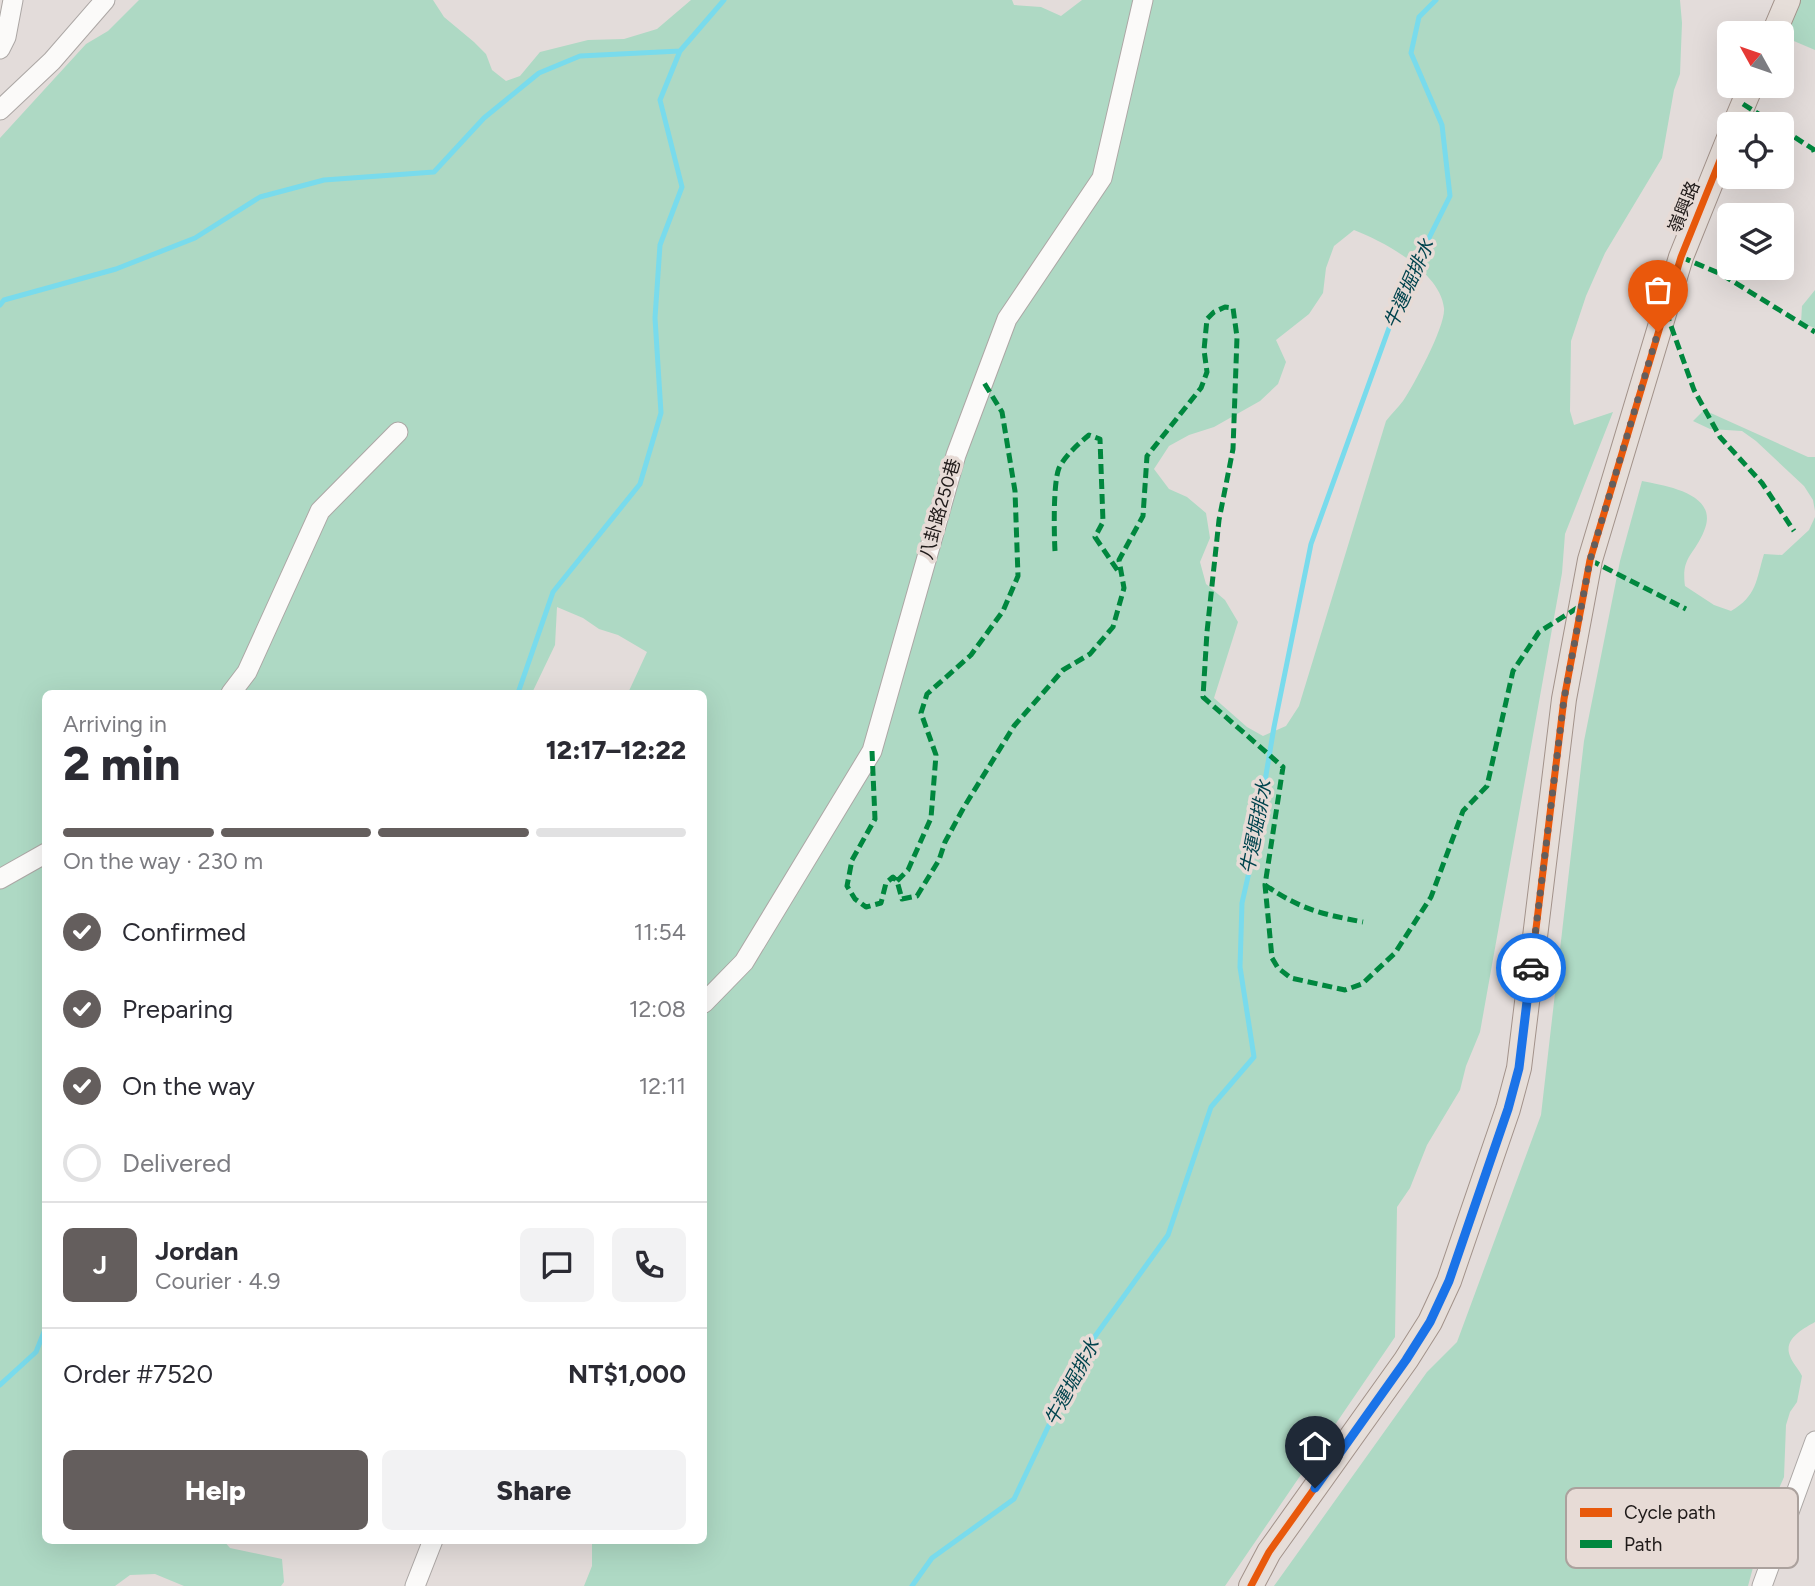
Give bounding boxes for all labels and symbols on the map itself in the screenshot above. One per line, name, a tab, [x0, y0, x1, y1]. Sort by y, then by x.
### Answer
north arrow	[1717, 21, 1794, 98]
street label: 嶺興路	[1664, 178, 1704, 236]
water label: 牛運堀排水	[1379, 235, 1439, 332]
pin	[1628, 260, 1688, 332]
street label: 八卦路250巷	[915, 456, 965, 562]
water label: 牛運堀排水	[1236, 777, 1277, 876]
courier	[1496, 933, 1566, 1003]
water label: 牛運堀排水	[1040, 1334, 1105, 1429]
pin	[1285, 1416, 1345, 1488]
legend	[1566, 1488, 1798, 1568]
text: Cycle path	[1624, 1501, 1716, 1524]
text: Path	[1624, 1533, 1662, 1556]

